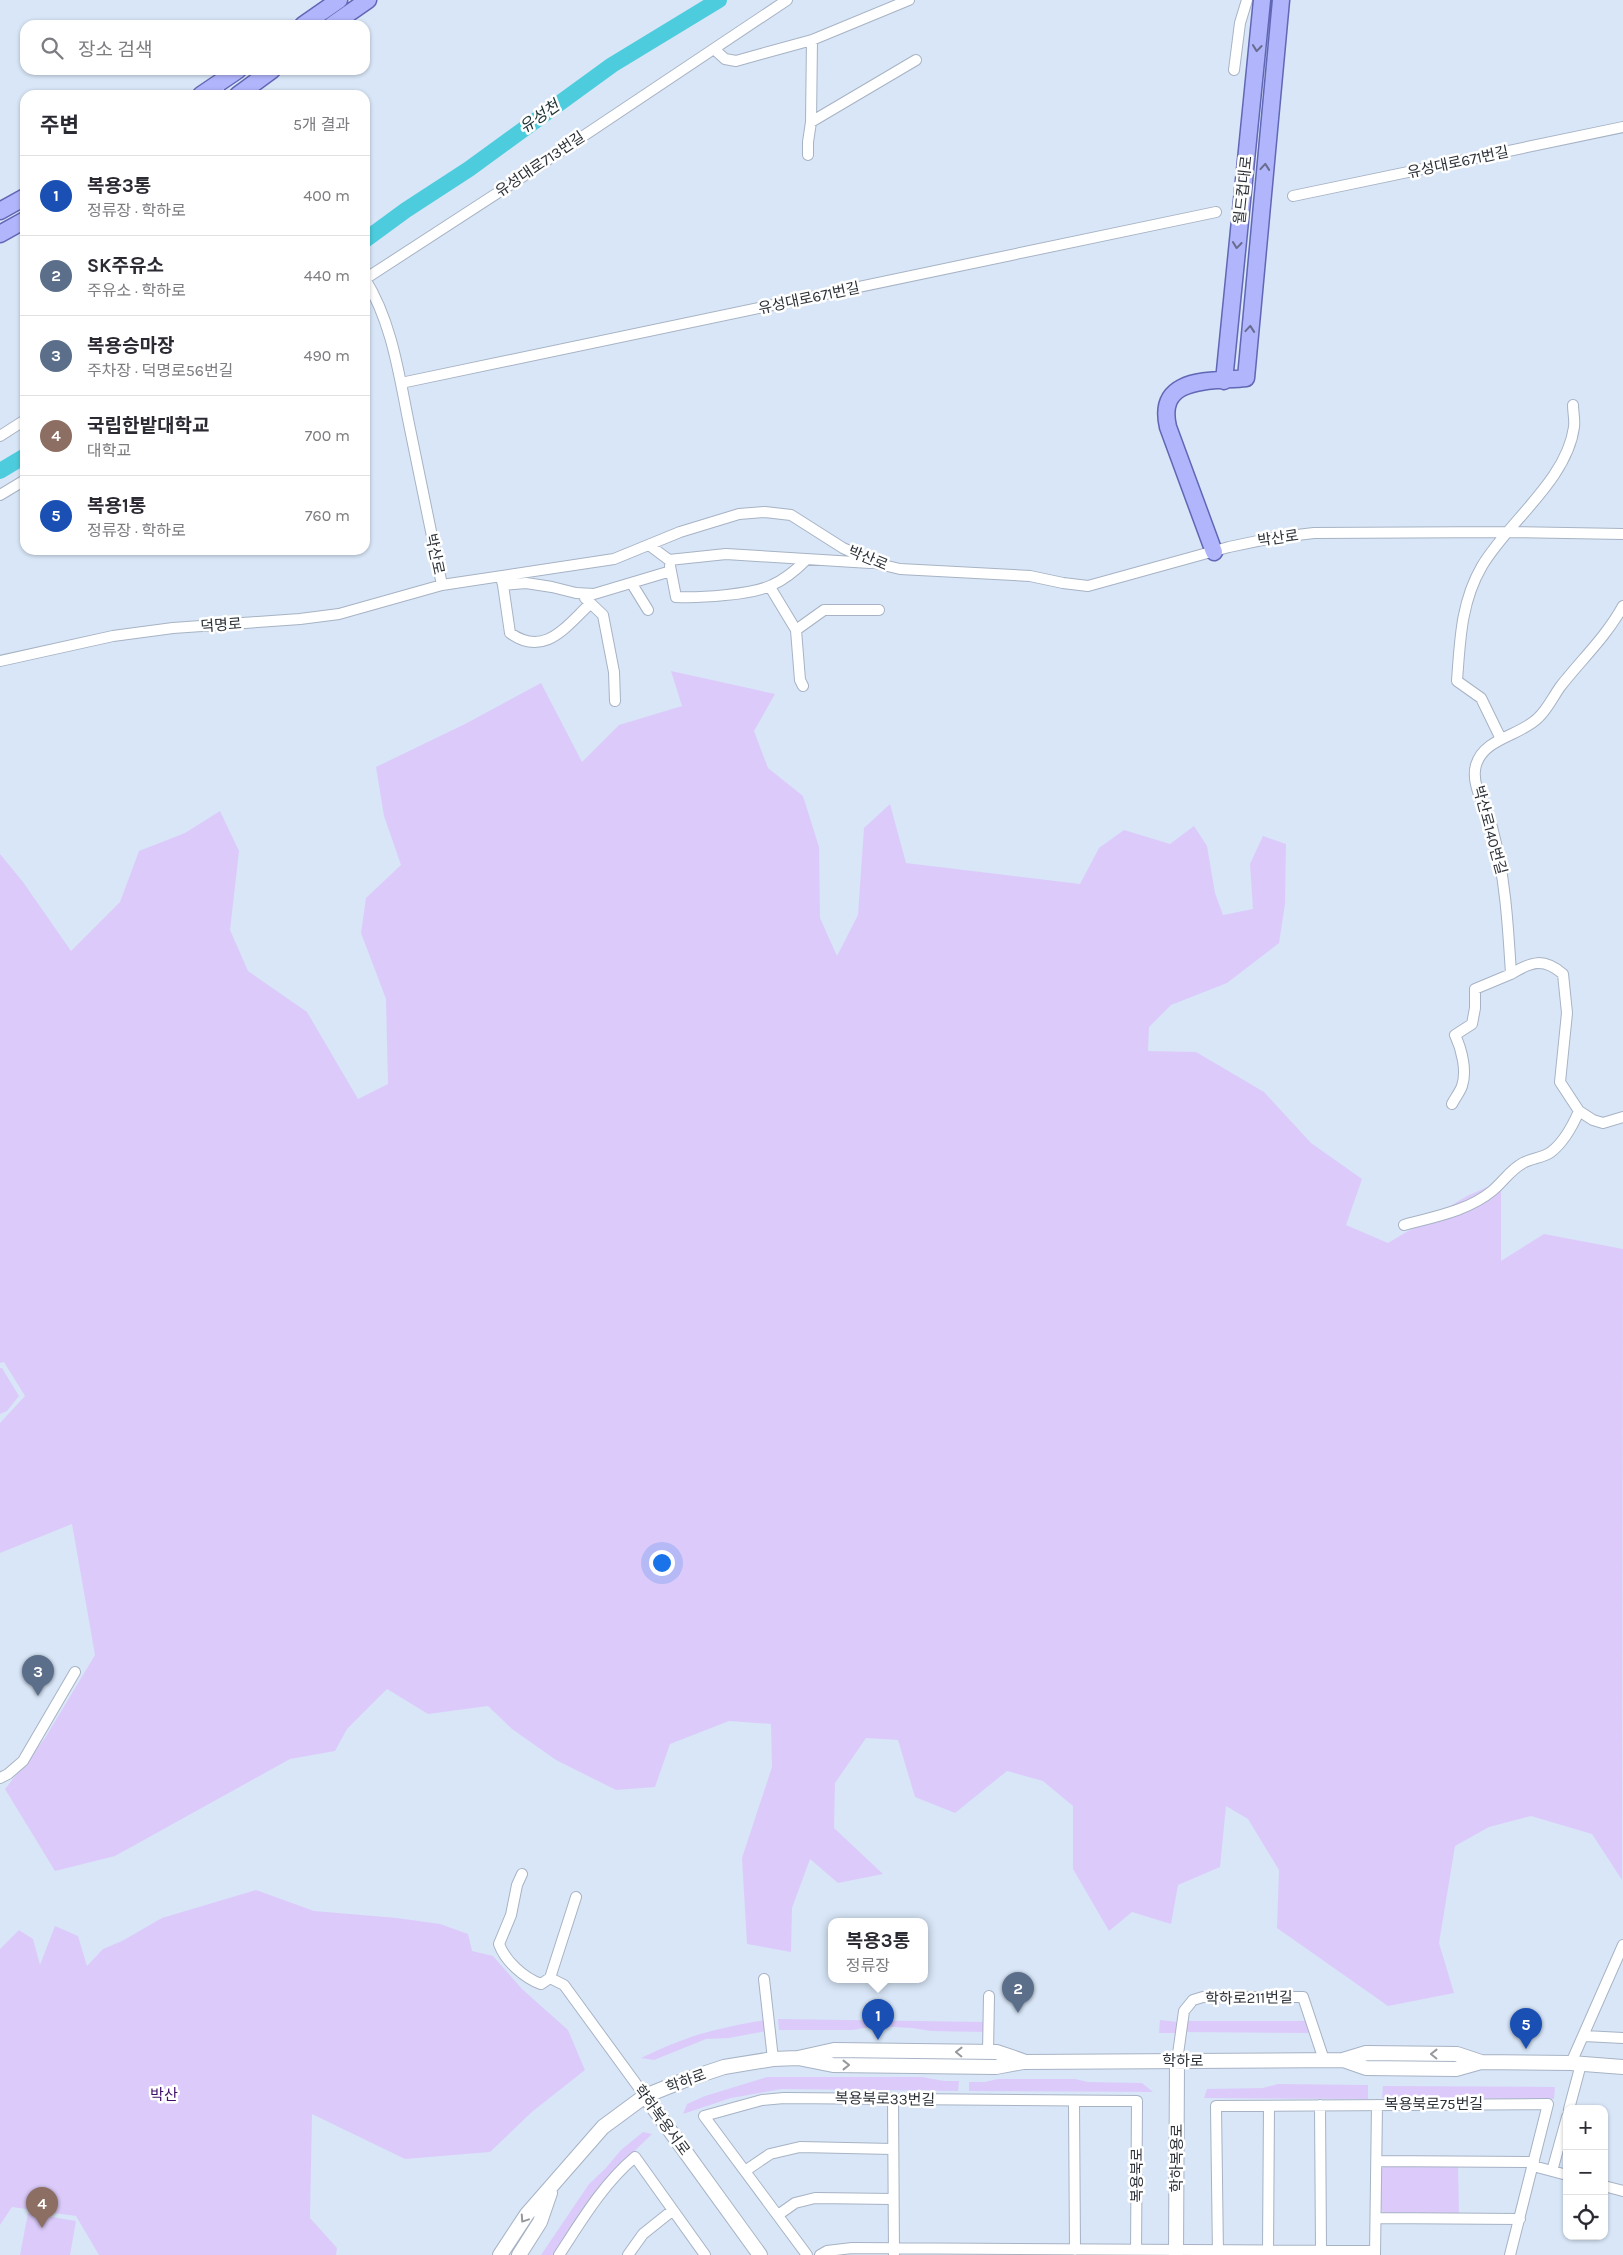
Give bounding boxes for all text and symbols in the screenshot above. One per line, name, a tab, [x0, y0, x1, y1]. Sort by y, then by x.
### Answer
search box	[20, 20, 370, 75]
icon: search	[38, 34, 66, 62]
text: 장소 검색	[78, 39, 152, 61]
one-way arrow	[1252, 45, 1263, 53]
water label: 유성천	[516, 95, 565, 137]
text: 주변	[40, 113, 79, 137]
text: 5개 결과	[293, 115, 350, 134]
street label: 유성대로713번길	[492, 128, 588, 200]
street label: 유성대로671번길	[1406, 142, 1510, 182]
street label: 월드컵대로	[1230, 155, 1256, 225]
one-way arrow	[1259, 163, 1270, 171]
text: 복용3통	[87, 175, 151, 197]
text: 1	[53, 186, 59, 205]
text: 400 m	[303, 186, 350, 205]
text: 정류장 · 학하로	[87, 201, 186, 220]
one-way arrow	[1232, 241, 1243, 249]
text: SK주유소	[87, 255, 164, 277]
text: 2	[51, 266, 61, 285]
text: 440 m	[304, 266, 350, 285]
street label: 유성대로671번길	[757, 278, 861, 318]
text: 주유소 · 학하로	[87, 281, 186, 300]
one-way arrow	[1244, 325, 1255, 333]
text: 복용승마장	[87, 335, 174, 357]
text: 3	[51, 346, 61, 365]
text: 490 m	[304, 346, 350, 365]
text: 주차장 · 덕명로56번길	[87, 361, 233, 380]
text: 국립한밭대학교	[87, 415, 209, 437]
text: 4	[51, 426, 61, 445]
text: 700 m	[305, 426, 350, 445]
text: 대학교	[87, 441, 131, 460]
text: 복용1통	[87, 495, 146, 517]
text: 5	[51, 506, 61, 525]
text: 760 m	[305, 506, 350, 525]
text: 정류장 · 학하로	[87, 521, 186, 540]
street label: 박산로	[1256, 526, 1300, 550]
street label: 박산로	[422, 532, 448, 576]
street label: 박산로	[845, 542, 891, 574]
street label: 덕명로	[200, 615, 242, 635]
street label: 박산로140번길	[1469, 784, 1511, 876]
your location	[649, 1550, 675, 1576]
pin: 3	[22, 1655, 54, 1696]
popup	[828, 1918, 928, 1983]
text: 복용3통	[846, 1930, 910, 1952]
text: 정류장	[846, 1956, 890, 1975]
pin: 2	[1002, 1972, 1034, 2013]
street label: 학하로211번길	[1205, 1988, 1293, 2008]
pin: 1	[862, 1999, 894, 2040]
pin: 5	[1510, 2008, 1542, 2049]
one-way arrow	[955, 2047, 962, 2057]
one-way arrow	[1429, 2049, 1437, 2059]
street label: 학하로	[1162, 2052, 1204, 2070]
one-way arrow	[842, 2060, 850, 2070]
street label: 학하로	[663, 2065, 709, 2097]
street label: 학하복용서로	[630, 2081, 694, 2159]
park label: 박산	[150, 2086, 178, 2104]
street label: 복용북로33번길	[835, 2089, 935, 2109]
street label: 복용북로75번길	[1385, 2095, 1483, 2113]
map controls	[1563, 2105, 1608, 2240]
button: +	[1563, 2105, 1608, 2150]
street label: 학하복용로	[1168, 2123, 1186, 2193]
street label: 복용북로	[1128, 2147, 1146, 2203]
button: −	[1563, 2150, 1608, 2195]
pin: 4	[26, 2187, 58, 2228]
button: locate	[1563, 2195, 1608, 2240]
one-way arrow	[520, 2214, 530, 2223]

